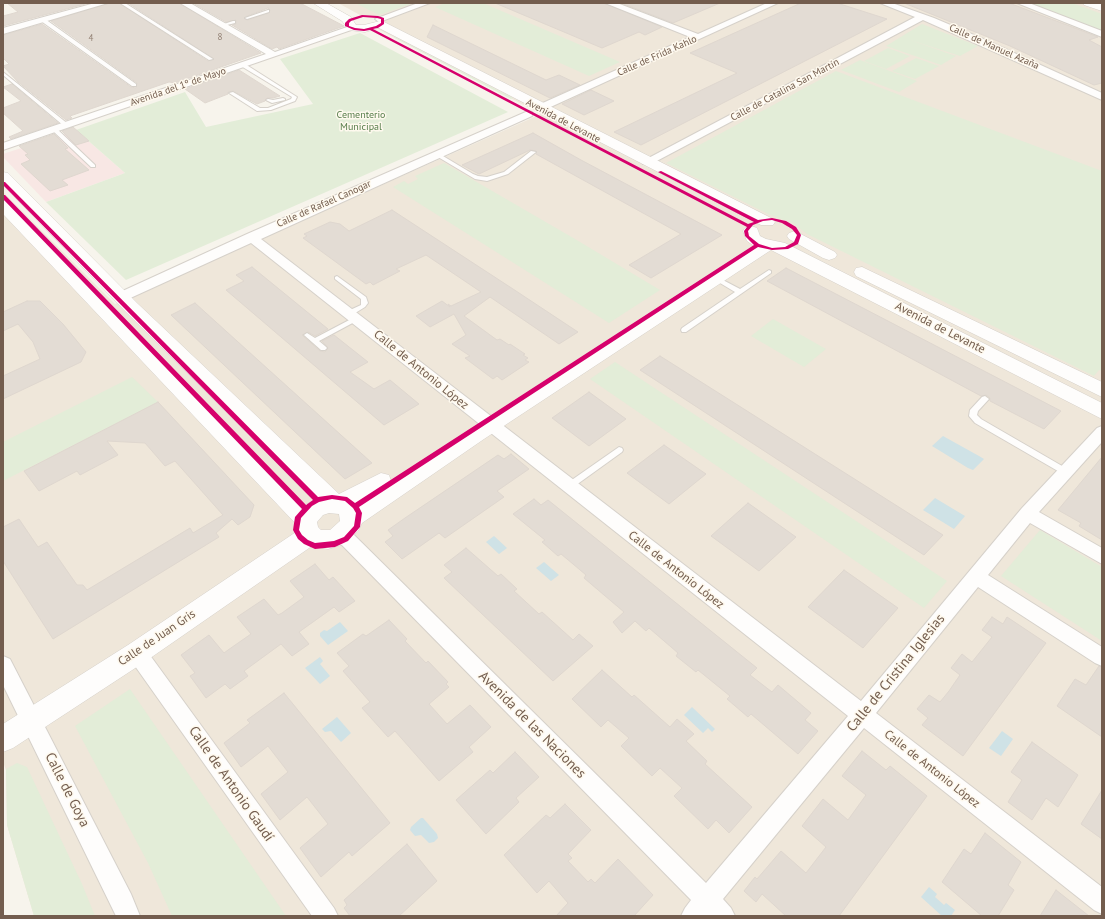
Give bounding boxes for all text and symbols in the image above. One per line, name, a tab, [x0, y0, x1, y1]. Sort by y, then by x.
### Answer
street label: Calle de Manuel Azaña	[947, 22, 1041, 72]
house number: 8	[218, 32, 222, 42]
house number: 4	[89, 33, 93, 43]
street label: Calle de Frida Kahlo	[615, 33, 699, 79]
street label: Calle de Catalina San Martín	[729, 56, 841, 124]
street label: Avenida del 1º de Mayo	[129, 65, 227, 109]
street label: Avenida de Levante	[524, 96, 602, 146]
park label: Cementerio Municipal	[337, 109, 385, 132]
street label: Calle de Rafael Canogar	[275, 178, 373, 230]
street label: Avenida de Levante	[893, 299, 987, 357]
street label: Calle de Antonio López	[371, 327, 471, 413]
street label: Calle de Antonio López	[625, 528, 727, 612]
street label: Calle de Juan Gris	[116, 607, 198, 669]
street label: Calle de Cristina Iglesias	[843, 611, 949, 735]
street label: Avenida de las Naciones	[475, 668, 589, 782]
street label: Calle de Antonio Gaudí	[185, 723, 277, 845]
street label: Calle de Antonio López	[881, 727, 983, 811]
street label: Calle de Goya	[41, 750, 93, 830]

